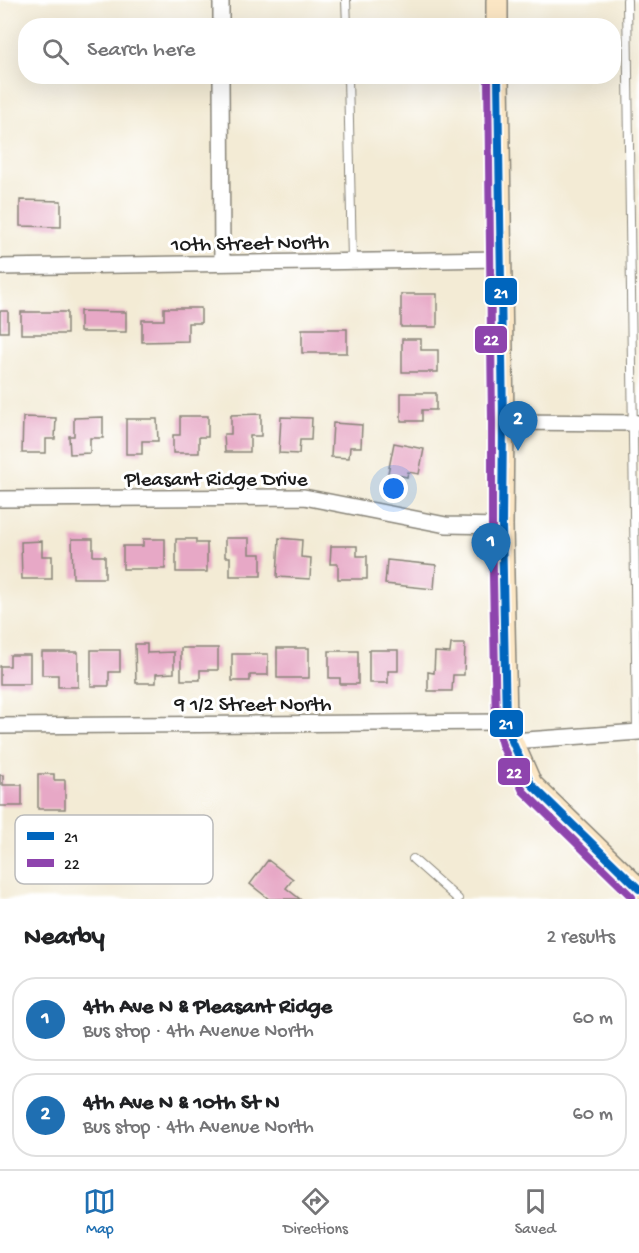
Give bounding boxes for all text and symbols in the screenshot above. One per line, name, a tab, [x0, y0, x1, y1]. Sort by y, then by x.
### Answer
search box	[18, 18, 621, 84]
icon: search	[39, 35, 72, 68]
text: Search here	[87, 38, 195, 64]
street label: 10th Street North	[170, 232, 329, 259]
line badge: 21	[484, 277, 518, 306]
text: 21	[494, 286, 508, 305]
line badge: 22	[474, 325, 508, 354]
text: 22	[483, 333, 499, 352]
pin: 2	[498, 402, 538, 451]
street label: Pleasant Ridge Drive	[123, 469, 309, 494]
your location	[379, 474, 408, 503]
pin: 1	[472, 524, 510, 573]
street label: 9 1/2 Street North	[173, 694, 332, 719]
line badge: 21	[489, 709, 524, 738]
text: 21	[499, 717, 513, 736]
line badge: 22	[497, 757, 531, 786]
text: 22	[506, 766, 522, 785]
legend	[15, 815, 213, 884]
text: 21	[64, 830, 78, 849]
text: 22	[64, 857, 80, 876]
text: Nearby	[24, 923, 105, 954]
text: 2 results	[546, 927, 615, 950]
text: 4th Ave N & Pleasant Ridge	[83, 995, 332, 1021]
text: 1	[41, 1008, 50, 1031]
text: 60 m	[573, 1008, 613, 1031]
text: Bus stop · 4th Avenue North	[83, 1021, 314, 1044]
text: 4th Ave N & 10th St N	[83, 1091, 280, 1117]
text: 2	[41, 1104, 50, 1127]
text: 60 m	[573, 1104, 613, 1127]
text: Bus stop · 4th Avenue North	[83, 1117, 314, 1140]
tab: Map	[83, 1185, 116, 1240]
tab: Directions	[283, 1185, 348, 1240]
tab: Saved	[515, 1185, 556, 1240]

